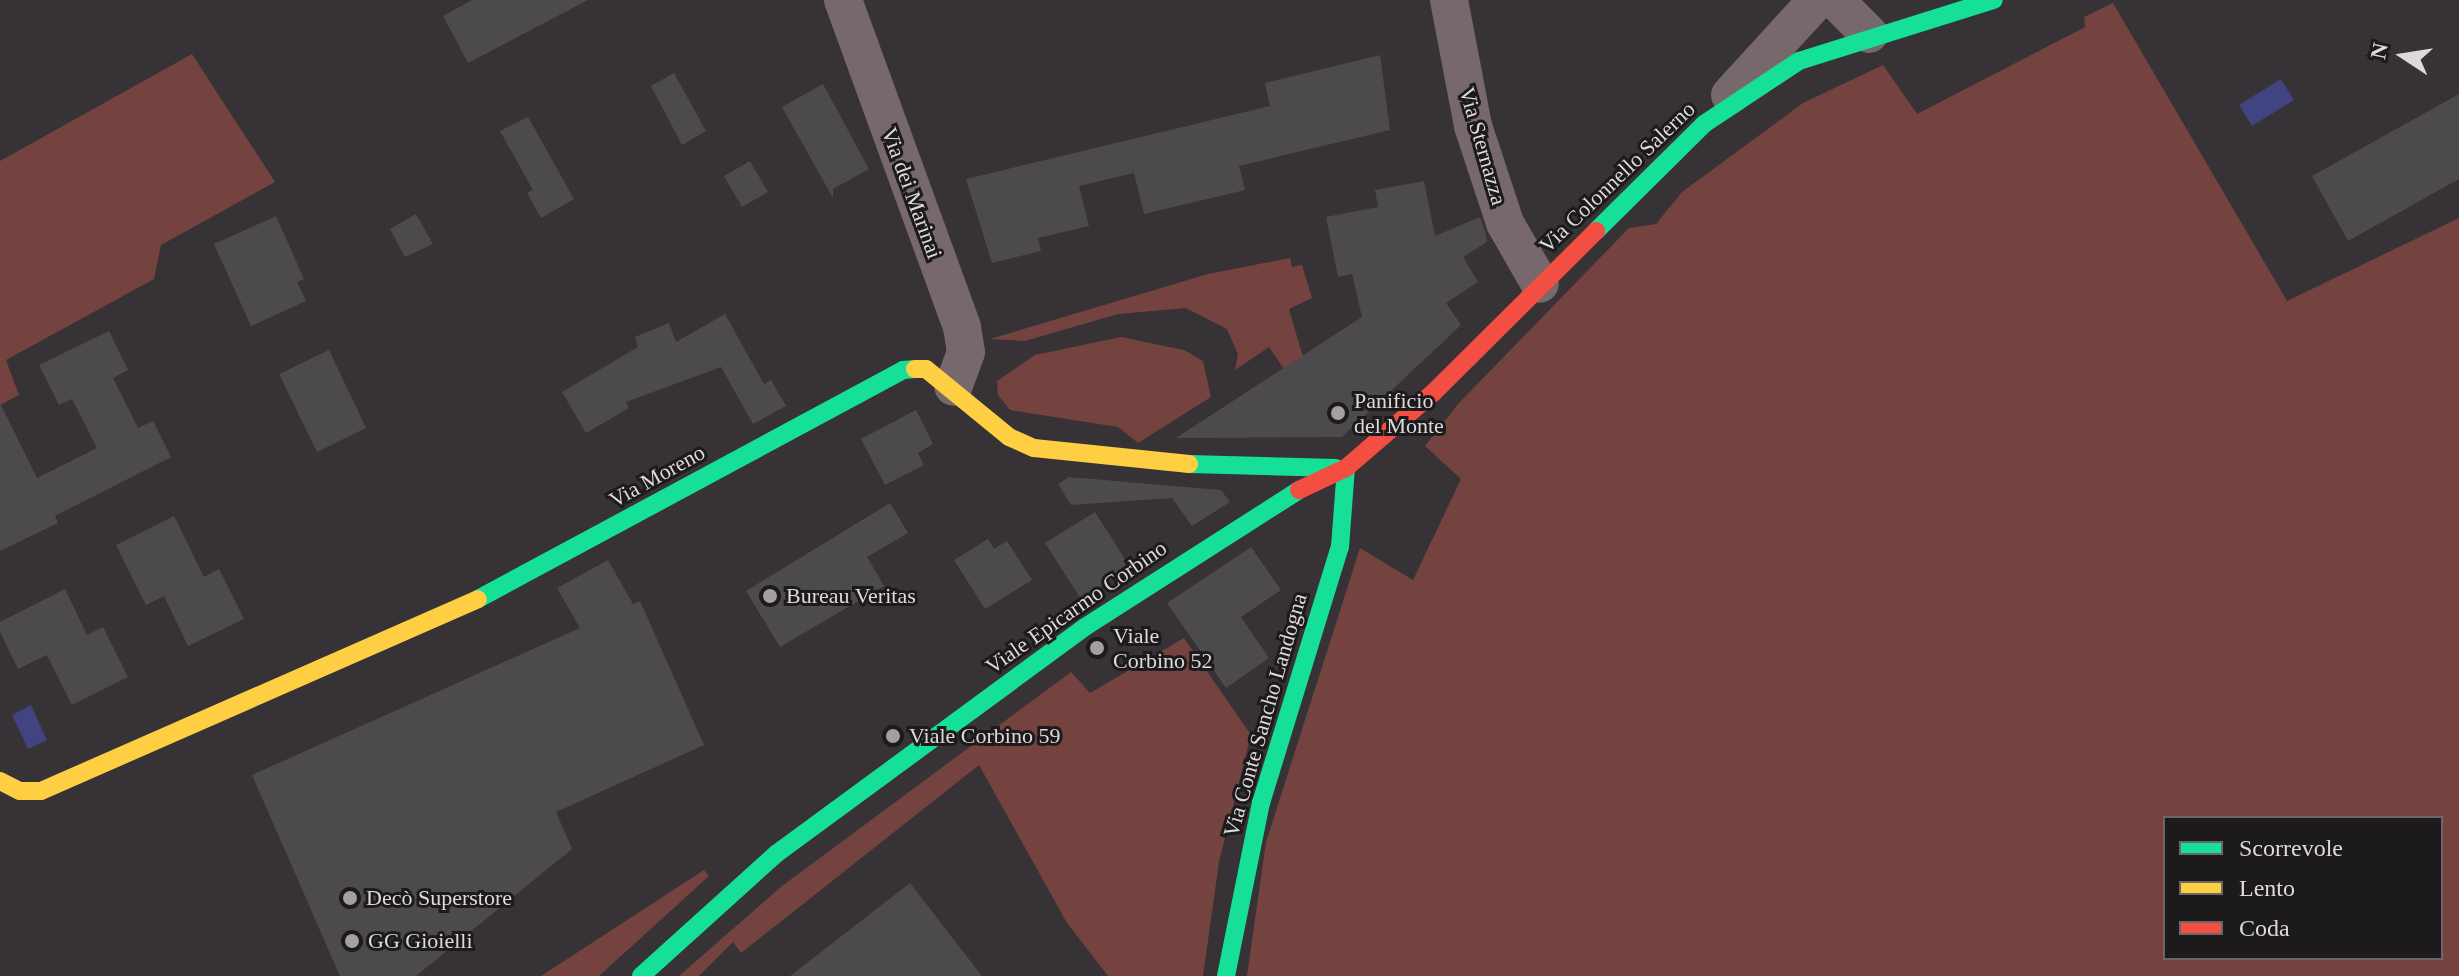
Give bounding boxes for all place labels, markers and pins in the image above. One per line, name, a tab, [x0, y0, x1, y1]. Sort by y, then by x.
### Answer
place label: Panificio del Monte	[1354, 387, 1444, 438]
marker: Panificio del Monte	[1329, 404, 1347, 422]
place label: Bureau Veritas	[786, 583, 916, 609]
marker: Bureau Veritas	[761, 587, 779, 605]
place label: Viale Corbino 52	[1113, 622, 1213, 674]
marker: Viale Corbino 52	[1088, 639, 1106, 657]
place label: Viale Corbino 59	[909, 723, 1060, 749]
marker: Viale Corbino 59	[884, 727, 902, 745]
place label: Decò Superstore	[366, 885, 512, 911]
marker: Decò Superstore	[341, 889, 359, 907]
place label: GG Gioielli	[368, 928, 472, 954]
marker: GG Gioielli	[343, 932, 361, 950]

